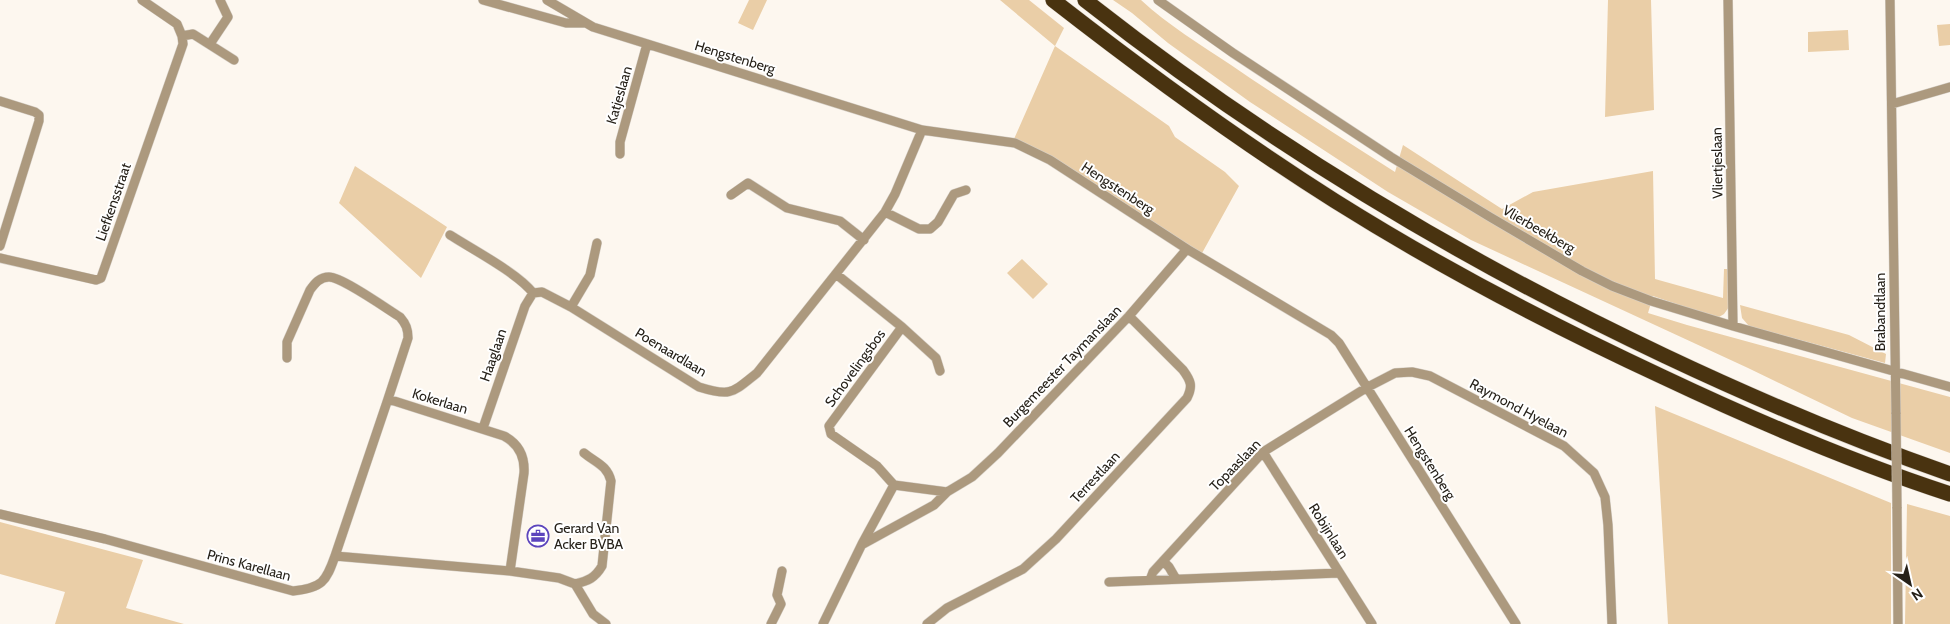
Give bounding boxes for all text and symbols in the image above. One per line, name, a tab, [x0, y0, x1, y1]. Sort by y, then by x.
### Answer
street label: Hengstenberg	[693, 36, 778, 78]
street label: Katjeslaan	[602, 64, 636, 126]
street label: Vliertjeslaan	[1707, 127, 1727, 199]
street label: Hengstenberg	[1078, 158, 1159, 219]
street label: Liefkensstraat	[91, 160, 135, 243]
street label: Vlierbeekberg	[1499, 201, 1579, 258]
street label: Brabandtlaan	[1871, 272, 1889, 351]
street label: Burgemeester Taymanslaan	[999, 301, 1125, 431]
street label: Poenaardlaan	[632, 324, 710, 381]
street label: Schovelingsbos	[821, 325, 889, 410]
street label: Haaglaan	[476, 326, 510, 384]
street label: Raymond Hyelaan	[1467, 374, 1572, 442]
street label: Kokerlaan	[410, 384, 470, 418]
street label: Hengstenberg	[1400, 423, 1460, 504]
street label: Topaaslaan	[1206, 435, 1264, 495]
street label: Terrestlaan	[1066, 447, 1124, 507]
street label: Robijnlaan	[1305, 500, 1353, 562]
place label: Gerard Van Acker BVBA	[554, 519, 624, 553]
office icon: Gerard Van Acker BVBA	[526, 524, 550, 548]
street label: Prins Karellaan	[205, 545, 293, 585]
north arrow	[1885, 559, 1935, 609]
text: N	[1908, 585, 1926, 605]

